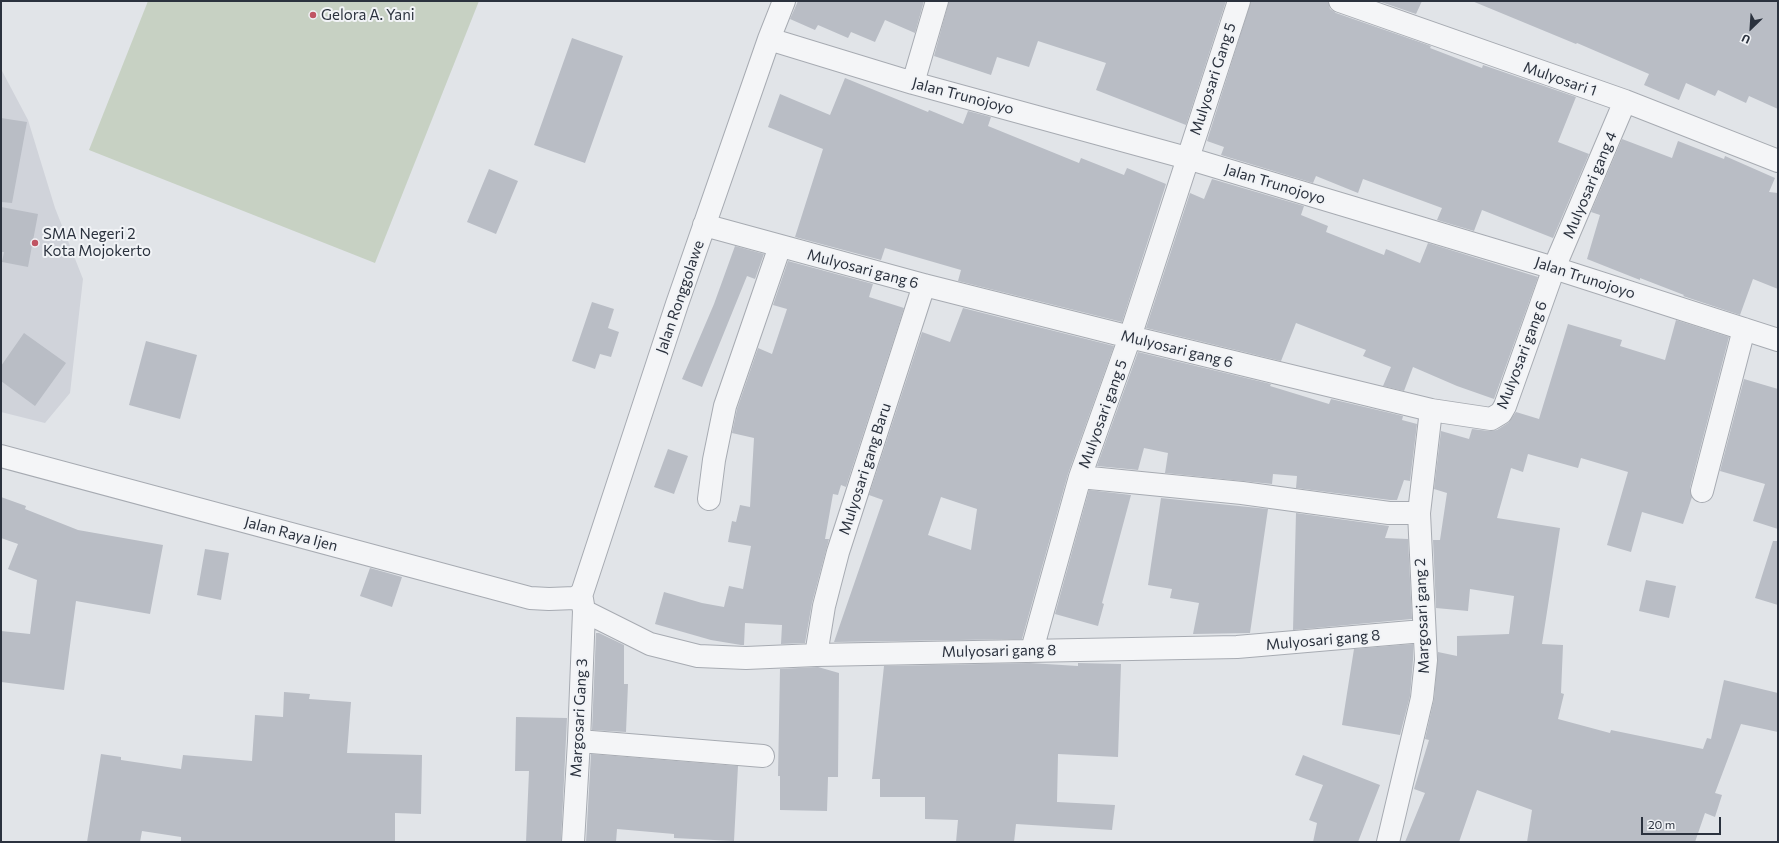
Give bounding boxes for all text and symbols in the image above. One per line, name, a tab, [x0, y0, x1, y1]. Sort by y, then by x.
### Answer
place label: Gelora A. Yani	[321, 6, 415, 24]
north arrow	[1731, 8, 1771, 48]
marker: Gelora A. Yani	[308, 10, 318, 20]
street label: Mulyosari Gang 5	[1186, 20, 1240, 138]
text: U	[1739, 32, 1752, 47]
street label: Mulyosari 1	[1521, 58, 1599, 100]
street label: Jalan Trunojoyo	[910, 74, 1016, 118]
street label: Mulyosari gang 4	[1559, 129, 1621, 241]
street label: Jalan Trunojoyo	[1222, 160, 1328, 208]
place label: SMA Negeri 2 Kota Mojokerto	[43, 225, 151, 260]
marker: SMA Negeri 2 Kota Mojokerto	[30, 238, 40, 248]
street label: Jalan Ronggolawe	[652, 238, 708, 356]
street label: Mulyosari gang 6	[805, 245, 921, 293]
street label: Jalan Trunojoyo	[1532, 253, 1638, 303]
street label: Mulyosari gang 6	[1493, 298, 1551, 412]
street label: Mulyosari gang 6	[1119, 326, 1235, 372]
street label: Mulyosari gang 5	[1075, 357, 1131, 471]
street label: Mulyosari gang Baru	[835, 401, 895, 537]
street label: Jalan Raya Ijen	[242, 513, 340, 555]
street label: Margosari gang 2	[1411, 558, 1433, 674]
street label: Mulyosari gang 8	[1265, 626, 1381, 654]
street label: Mulyosari gang 8	[941, 641, 1057, 661]
street label: Margosari Gang 3	[567, 658, 591, 778]
scale bar	[1643, 809, 1723, 835]
text: 20 m	[1648, 817, 1675, 831]

